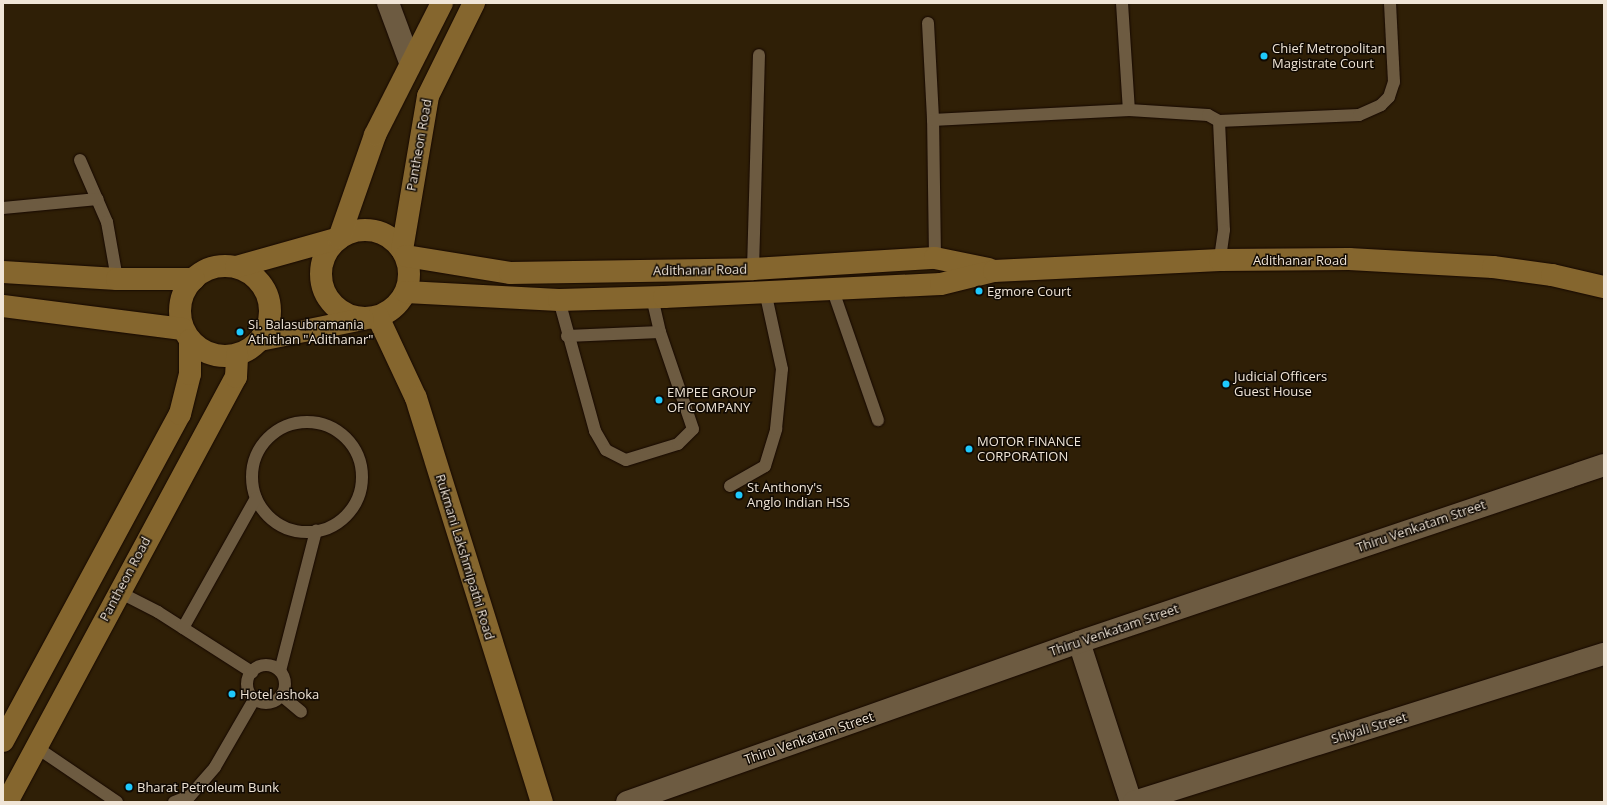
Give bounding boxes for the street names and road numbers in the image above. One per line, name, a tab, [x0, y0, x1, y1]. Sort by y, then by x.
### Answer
street label: Pantheon Road	[403, 98, 435, 192]
street label: Adithanar Road	[1253, 252, 1347, 268]
street label: Adithanar Road	[653, 261, 747, 279]
street label: Rukmani Lakshmipathi Road	[432, 472, 498, 642]
street label: Thiru Venkatam Street	[1354, 497, 1488, 555]
street label: Pantheon Road	[96, 534, 154, 624]
street label: Thiru Venkatam Street	[1047, 601, 1181, 659]
street label: Thiru Venkatam Street	[742, 709, 876, 767]
street label: Shiyali Street	[1329, 709, 1409, 747]

